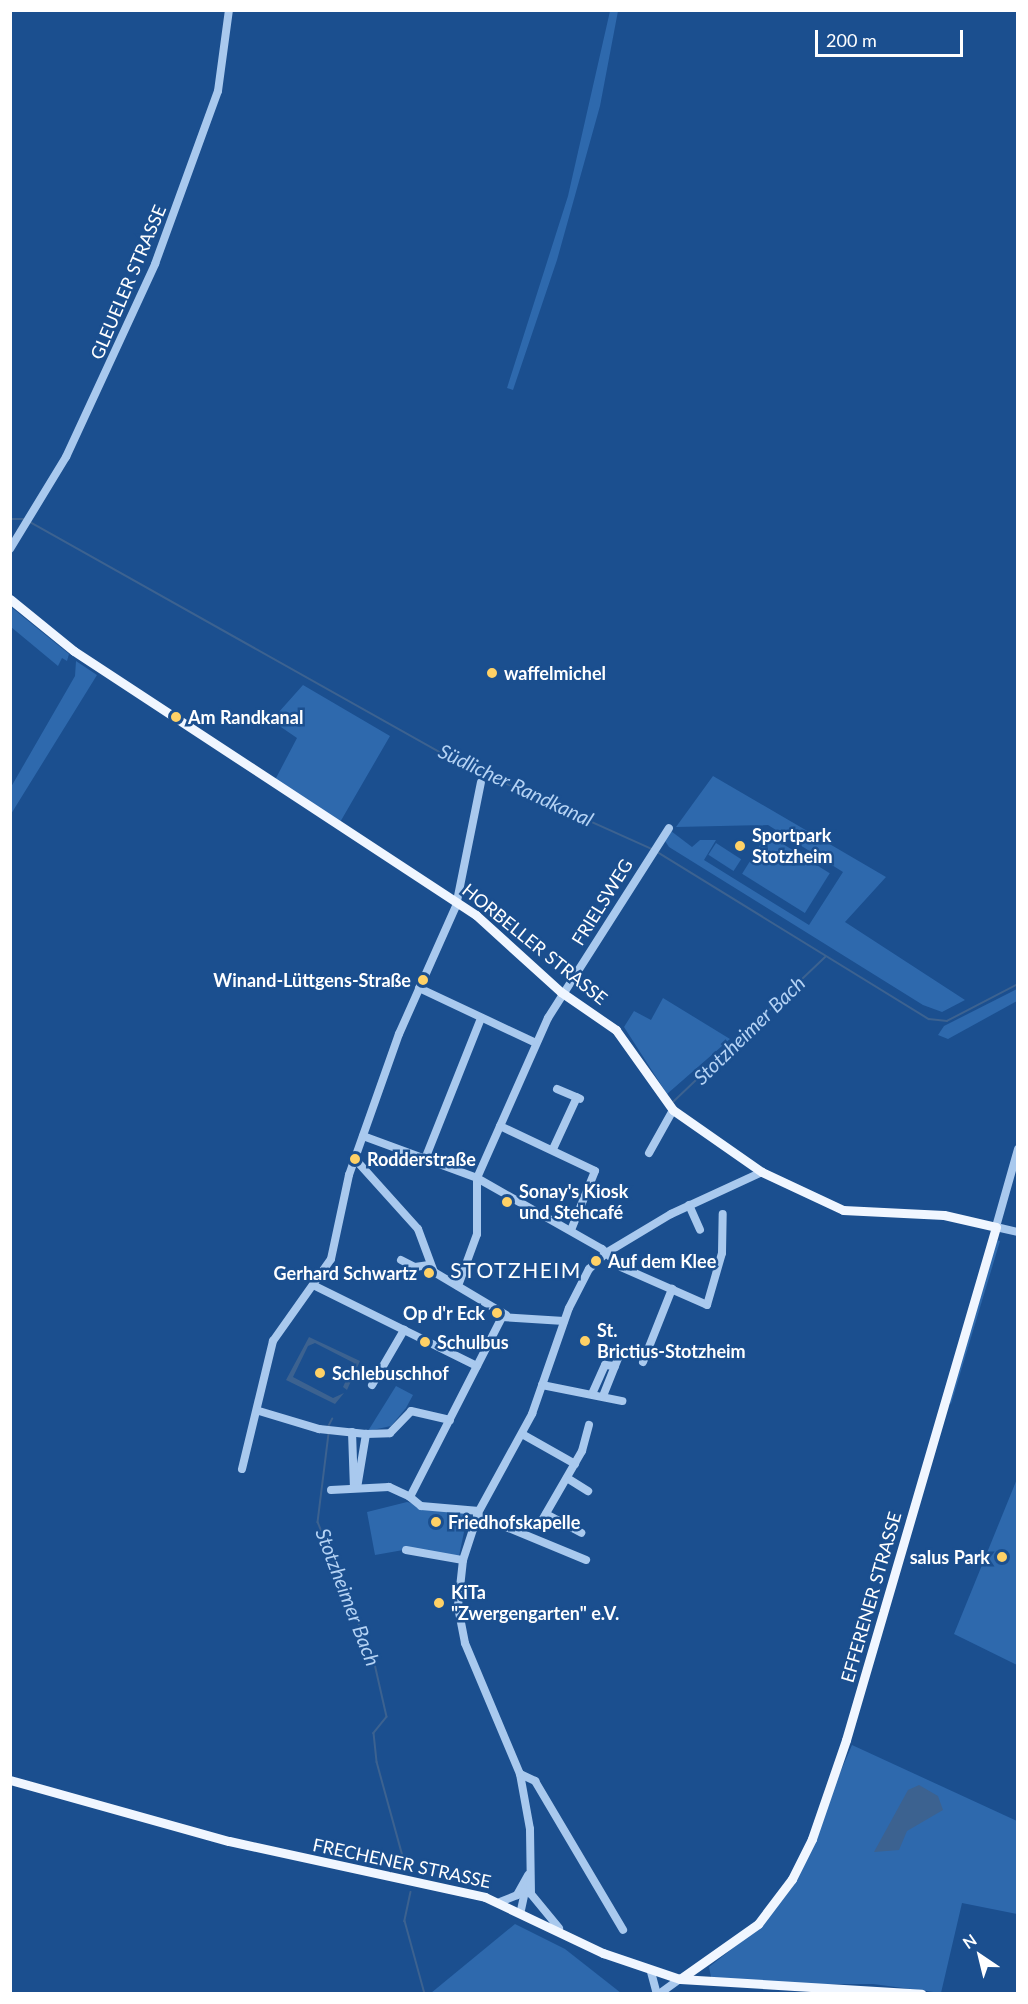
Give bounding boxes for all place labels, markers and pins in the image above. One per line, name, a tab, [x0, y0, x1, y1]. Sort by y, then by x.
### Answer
place label: waffelmichel	[504, 662, 606, 684]
marker: waffelmichel	[485, 666, 499, 680]
place label: Am Randkanal	[188, 706, 303, 728]
marker: Am Randkanal	[169, 710, 183, 724]
place label: Sportpark Stotzheim	[752, 825, 833, 868]
marker: Sportpark Stotzheim	[733, 839, 747, 853]
place label: Winand-Lüttgens-Straße	[213, 969, 411, 991]
marker: Winand-Lüttgens-Straße	[416, 973, 430, 987]
place label: Rodderstraße	[367, 1148, 476, 1170]
marker: Rodderstraße	[348, 1152, 362, 1166]
place label: Sonay's Kiosk und Stehcafé	[519, 1181, 628, 1224]
marker: Sonay's Kiosk und Stehcafé	[500, 1195, 514, 1209]
place label: Auf dem Klee	[608, 1250, 717, 1272]
marker: Auf dem Klee	[589, 1254, 603, 1268]
place label: Gerhard Schwartz	[274, 1262, 417, 1284]
marker: Gerhard Schwartz	[422, 1266, 436, 1280]
place label: Op d'r Eck	[403, 1302, 485, 1324]
marker: Op d'r Eck	[490, 1306, 504, 1320]
place label: St. Brictius-Stotzheim	[597, 1320, 746, 1362]
place label: Schulbus	[437, 1331, 509, 1353]
marker: St. Brictius-Stotzheim	[578, 1334, 592, 1348]
marker: Schulbus	[418, 1335, 432, 1349]
place label: Schlebuschhof	[332, 1362, 449, 1384]
marker: Schlebuschhof	[313, 1366, 327, 1380]
place label: Friedhofskapelle	[448, 1511, 580, 1533]
marker: Friedhofskapelle	[429, 1515, 443, 1529]
place label: salus Park	[910, 1546, 990, 1568]
marker: salus Park	[995, 1550, 1009, 1564]
place label: KiTa "Zwergengarten" e.V.	[451, 1582, 619, 1624]
marker: KiTa "Zwergengarten" e.V.	[432, 1596, 446, 1610]

